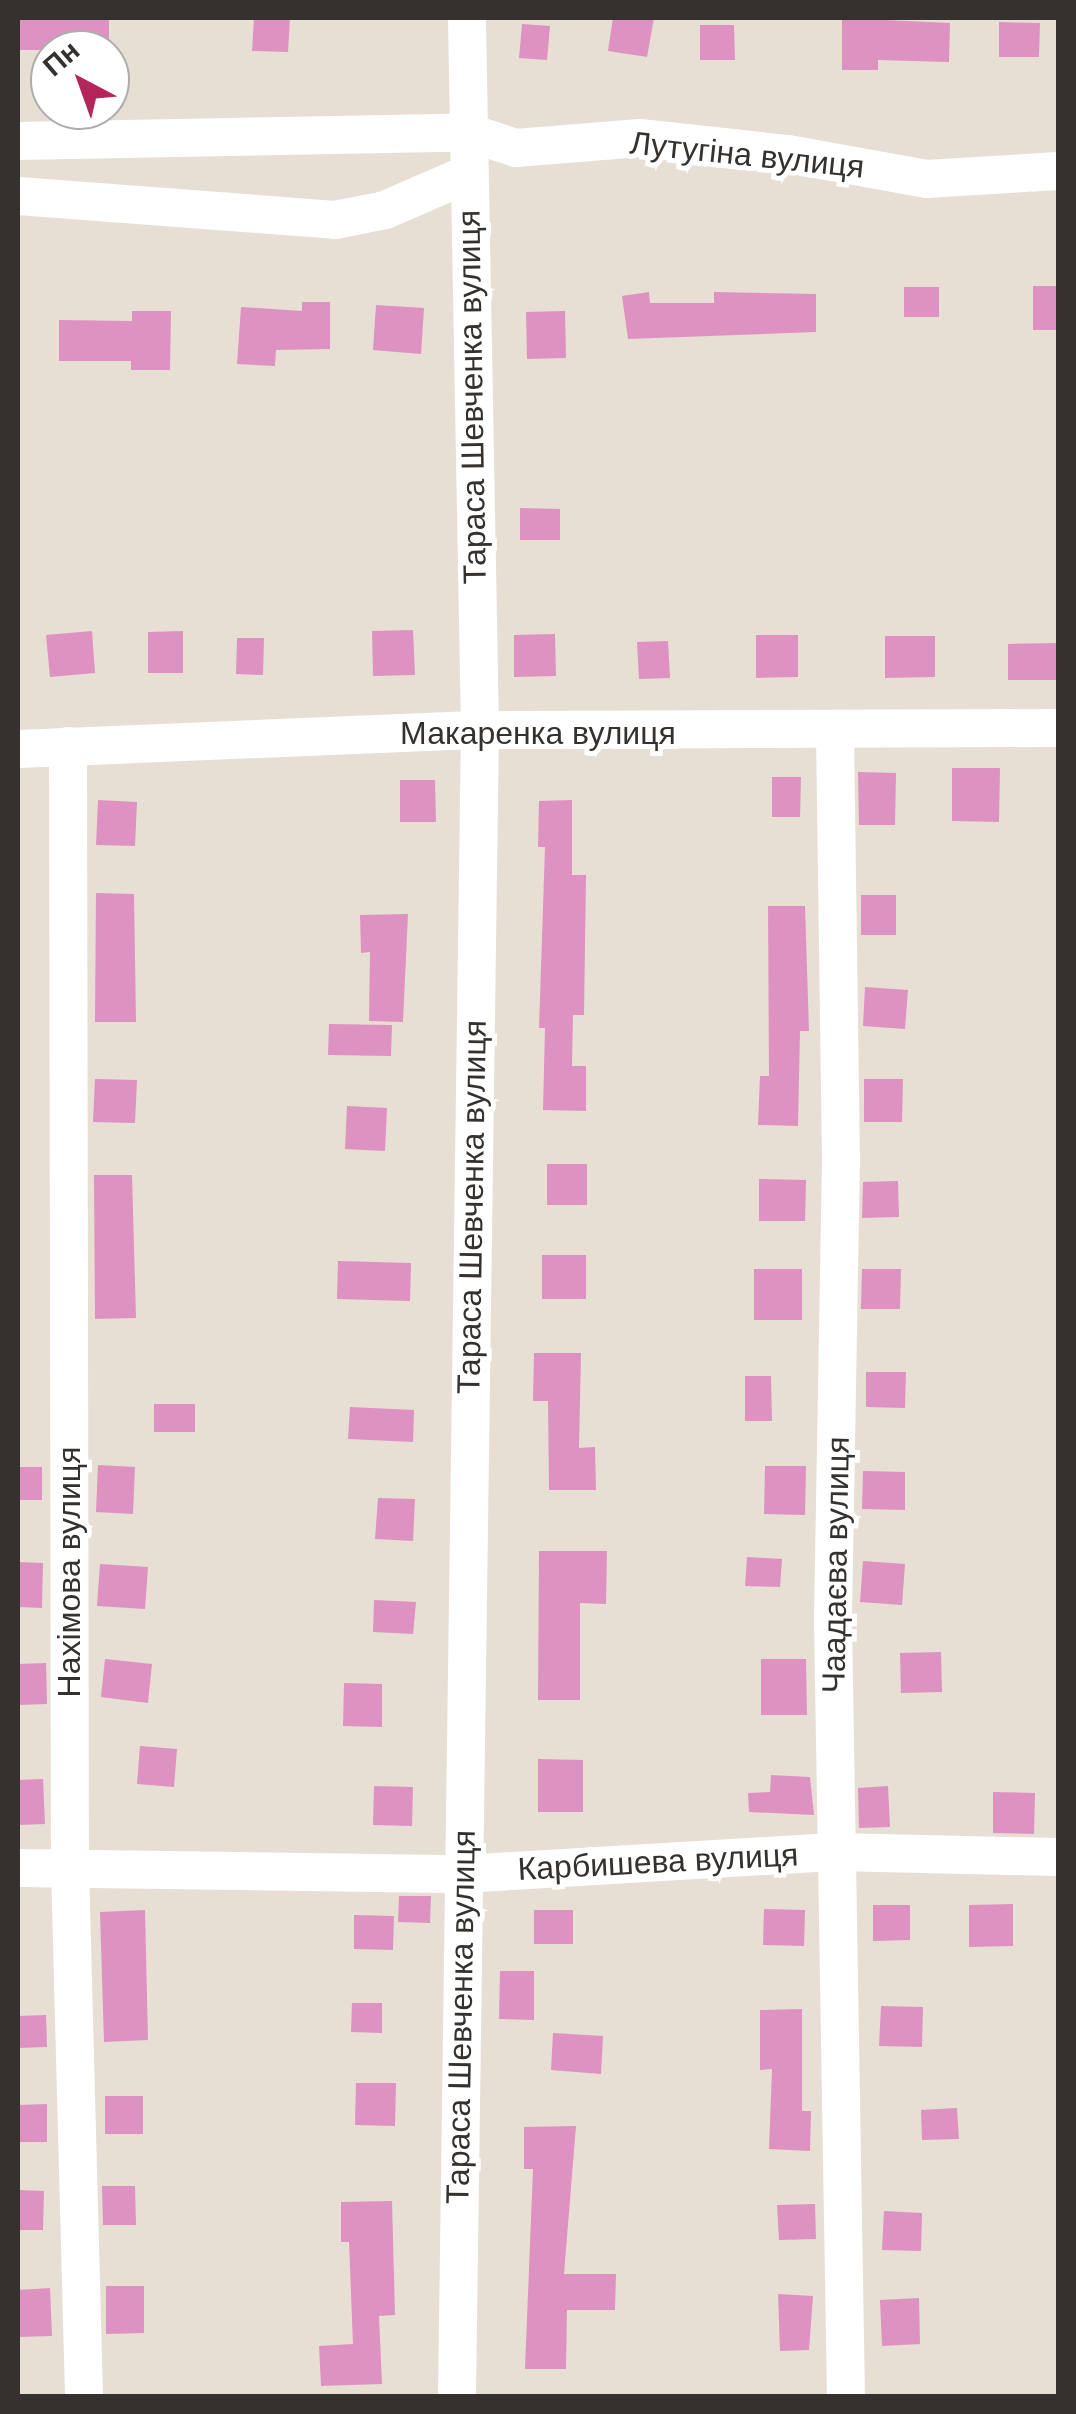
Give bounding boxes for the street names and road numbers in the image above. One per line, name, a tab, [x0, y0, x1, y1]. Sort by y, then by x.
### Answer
street label: Лутугіна вулиця	[628, 124, 866, 186]
street label: Тараса Шевченка вулиця	[450, 210, 494, 584]
street label: Макаренка вулиця	[400, 714, 676, 752]
street label: Тараса Шевченка вулиця	[450, 1020, 494, 1394]
street label: Чаадаєва вулиця	[815, 1436, 857, 1694]
street label: Нахімова вулиця	[50, 1447, 88, 1697]
street label: Тараса Шевченка вулиця	[439, 1830, 483, 2204]
street label: Карбишева вулиця	[517, 1835, 799, 1889]

